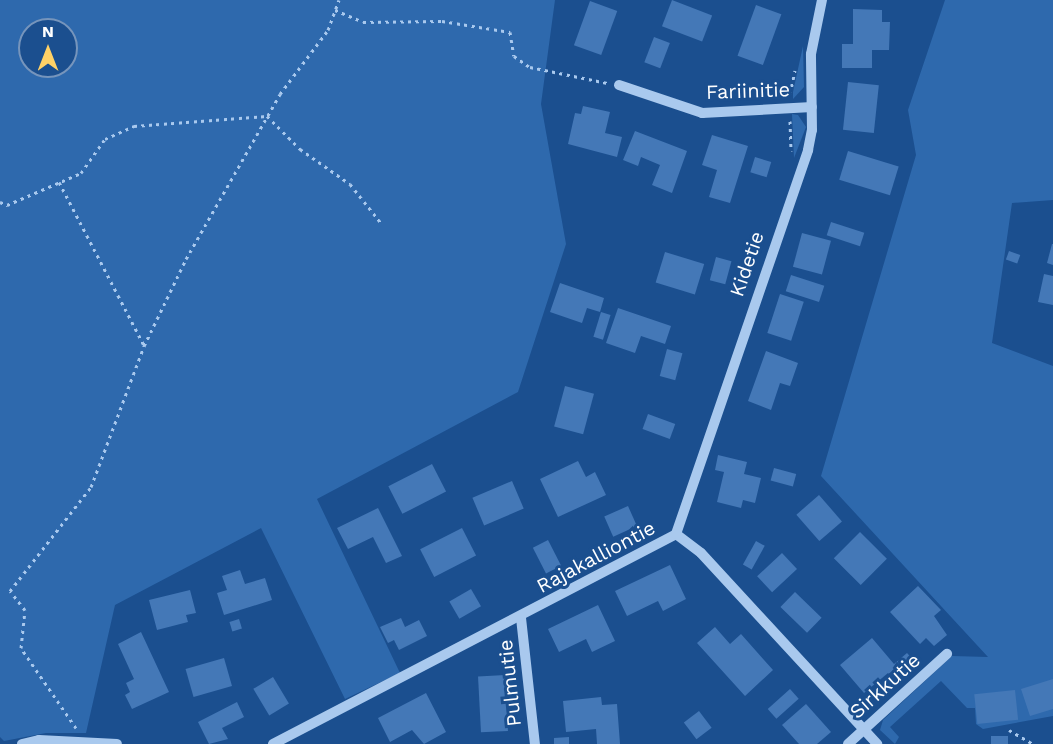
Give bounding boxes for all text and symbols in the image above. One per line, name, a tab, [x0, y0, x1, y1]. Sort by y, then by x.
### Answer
north arrow	[18, 18, 78, 78]
text: N	[42, 22, 54, 41]
street label: Fariinitie	[705, 78, 791, 104]
street label: Kidetie	[725, 228, 769, 300]
street label: Rajakalliontie	[533, 516, 659, 598]
street label: Pulmutie	[494, 638, 526, 728]
street label: Sirkkutie	[845, 648, 925, 724]

